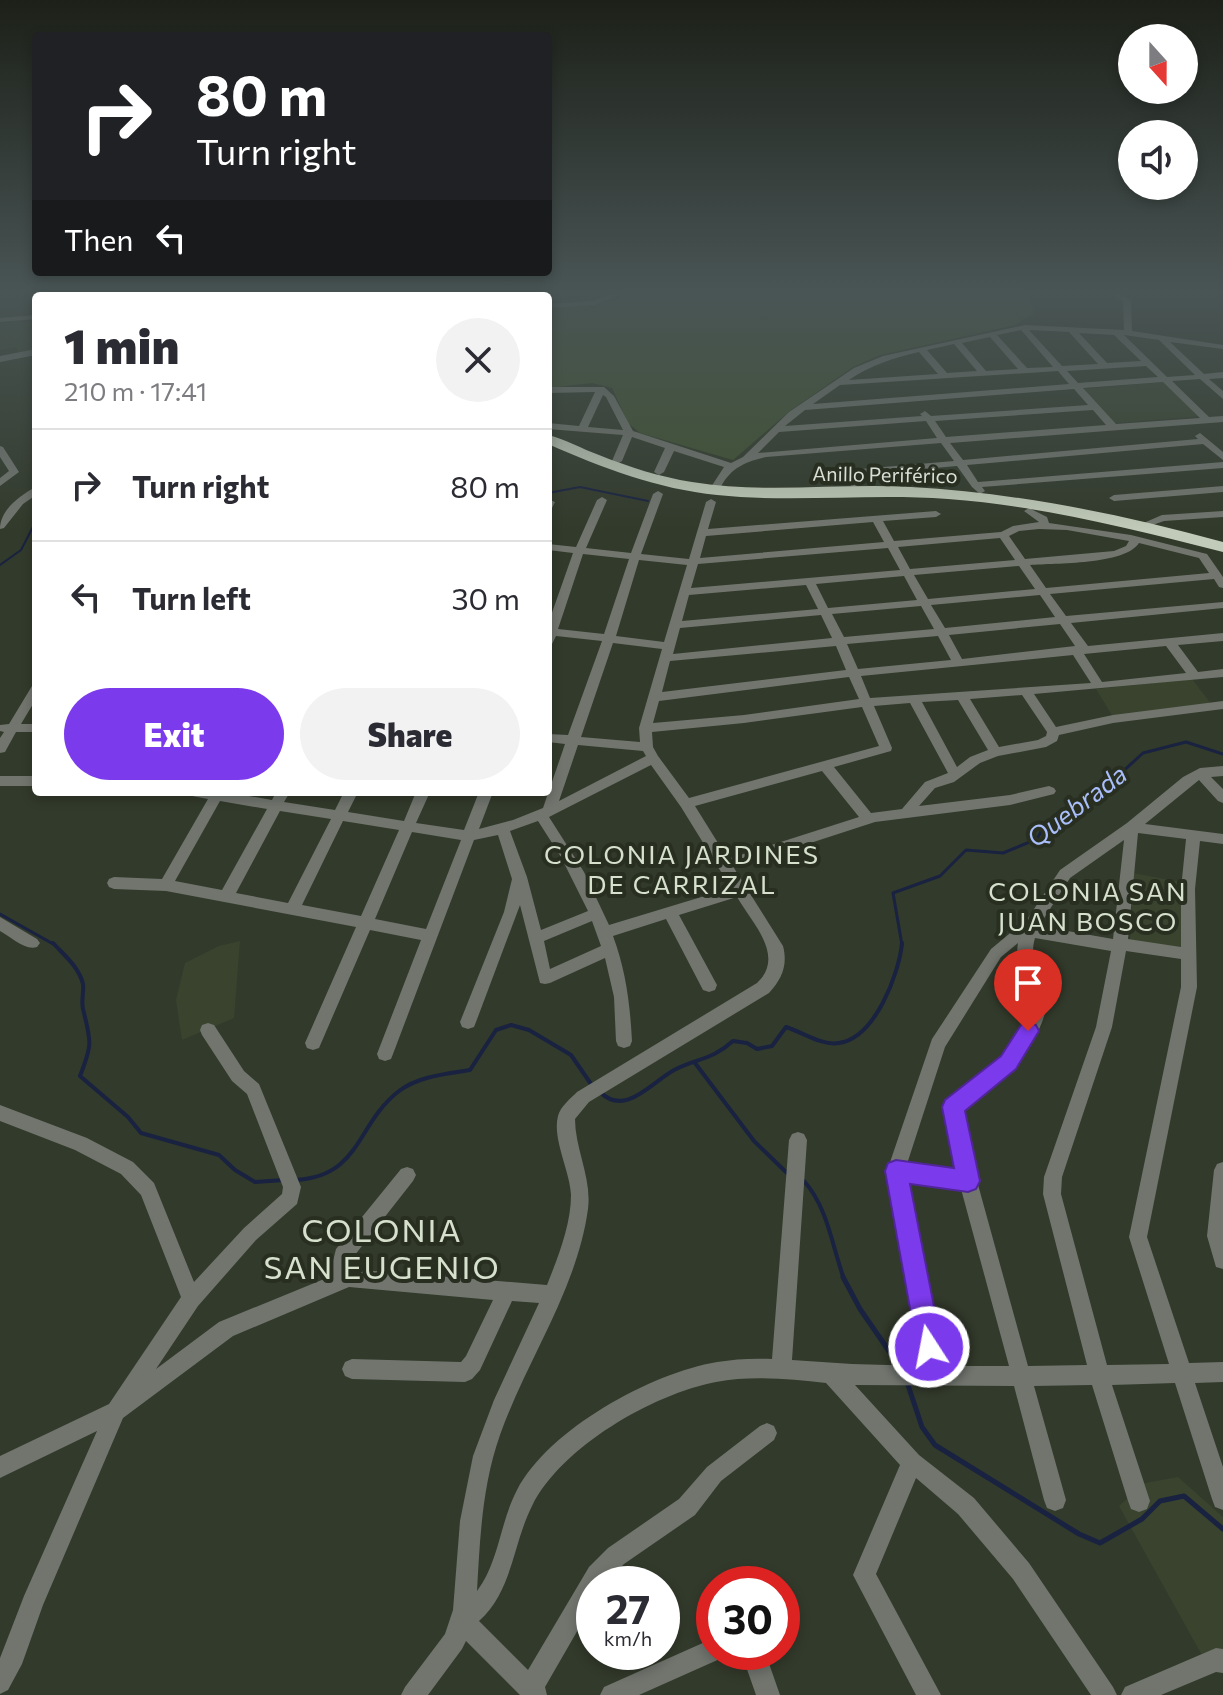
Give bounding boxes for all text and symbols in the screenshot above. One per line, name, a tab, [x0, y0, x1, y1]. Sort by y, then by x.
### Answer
north arrow	[1118, 24, 1198, 104]
map controls	[1118, 24, 1198, 200]
text: 80 m	[196, 59, 327, 128]
icon: right	[64, 64, 168, 168]
button: sound	[1118, 120, 1198, 200]
text: Turn right	[196, 128, 357, 172]
icon: left	[149, 216, 193, 260]
text: Then	[64, 220, 133, 257]
text: 1 min	[64, 315, 179, 374]
button: close	[436, 318, 520, 402]
text: 210 m · 17:41	[64, 375, 207, 406]
street label: Anillo Periférico	[812, 461, 958, 487]
icon: right	[64, 463, 108, 507]
text: Turn right	[132, 467, 269, 504]
text: 80 m	[450, 467, 520, 504]
icon: left	[64, 575, 108, 619]
text: Turn left	[132, 579, 251, 616]
text: 30 m	[451, 579, 520, 616]
button: Exit	[64, 688, 284, 780]
button: Share	[300, 688, 520, 780]
water label: Quebrada	[1020, 757, 1132, 853]
district label: COLONIA JARDINES DE CARRIZAL	[544, 838, 820, 899]
district label: COLONIA SAN JUAN BOSCO	[988, 875, 1188, 936]
pin	[994, 949, 1062, 1031]
icon: arrive	[1006, 961, 1050, 1005]
district label: COLONIA SAN EUGENIO	[263, 1209, 501, 1286]
position arrow	[887, 1305, 971, 1389]
speed limit sign: 30	[696, 1566, 800, 1670]
text: 27	[606, 1583, 650, 1632]
text: km/h	[604, 1626, 652, 1650]

